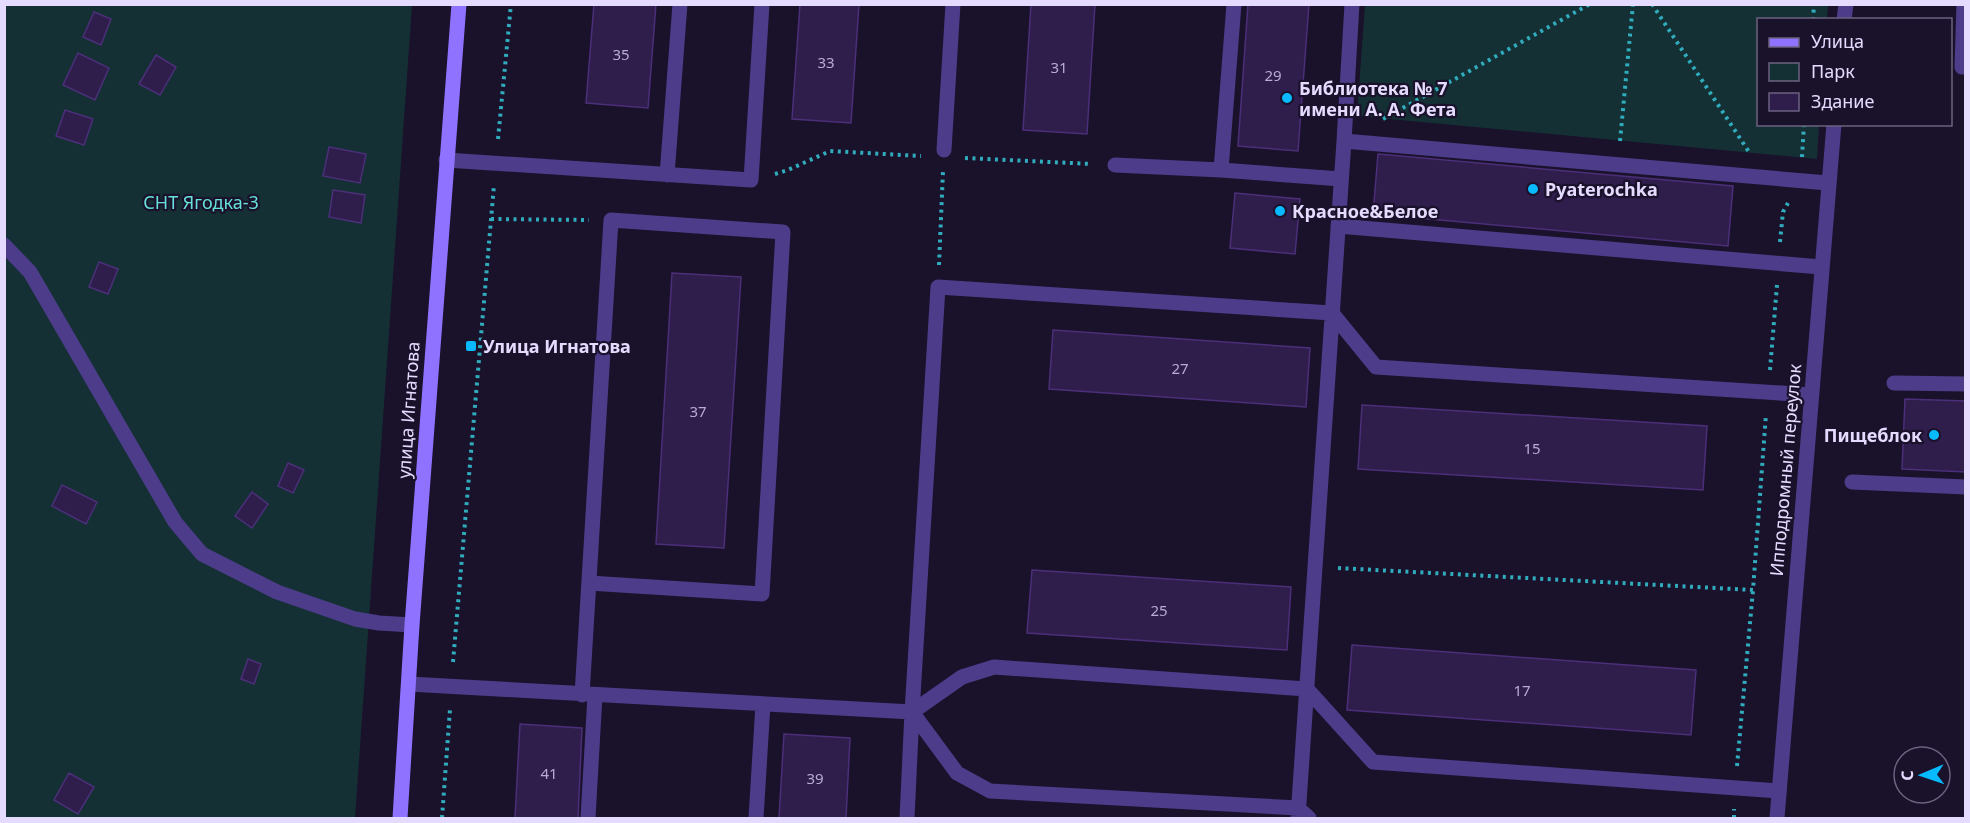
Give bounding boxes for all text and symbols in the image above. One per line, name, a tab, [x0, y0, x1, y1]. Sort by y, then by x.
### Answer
legend	[1757, 18, 1952, 126]
text: Улица	[1811, 29, 1864, 53]
house number: 35	[612, 44, 630, 64]
house number: 33	[817, 52, 835, 72]
house number: 31	[1050, 57, 1068, 77]
text: Парк	[1811, 59, 1855, 83]
house number: 29	[1264, 65, 1282, 85]
place label: Библиотека № 7 имени А. А. Фета	[1299, 76, 1456, 121]
text: Здание	[1811, 89, 1875, 113]
marker: Библиотека № 7 имени А. А. Фета	[1280, 91, 1294, 105]
place label: Pyaterochka	[1545, 177, 1658, 201]
marker: Pyaterochka	[1526, 182, 1540, 196]
park label: СНТ Ягодка-3	[143, 190, 259, 214]
place label: Красное&Белое	[1292, 199, 1438, 223]
marker: Красное&Белое	[1273, 204, 1287, 218]
place label: Улица Игнатова	[483, 334, 631, 358]
marker: Улица Игнатова	[464, 339, 478, 353]
street label: улица Игнатова	[391, 341, 425, 479]
house number: 27	[1171, 358, 1189, 378]
street label: Ипподромный переулок	[1764, 362, 1806, 577]
house number: 37	[689, 401, 707, 421]
place label: Пищеблок	[1824, 423, 1922, 447]
marker: Пищеблок	[1927, 428, 1941, 442]
house number: 15	[1523, 438, 1541, 458]
house number: 25	[1150, 600, 1168, 620]
house number: 17	[1513, 680, 1531, 700]
north arrow	[1892, 745, 1952, 805]
house number: 41	[540, 763, 558, 783]
house number: 39	[806, 768, 824, 788]
text: С	[1896, 770, 1918, 781]

